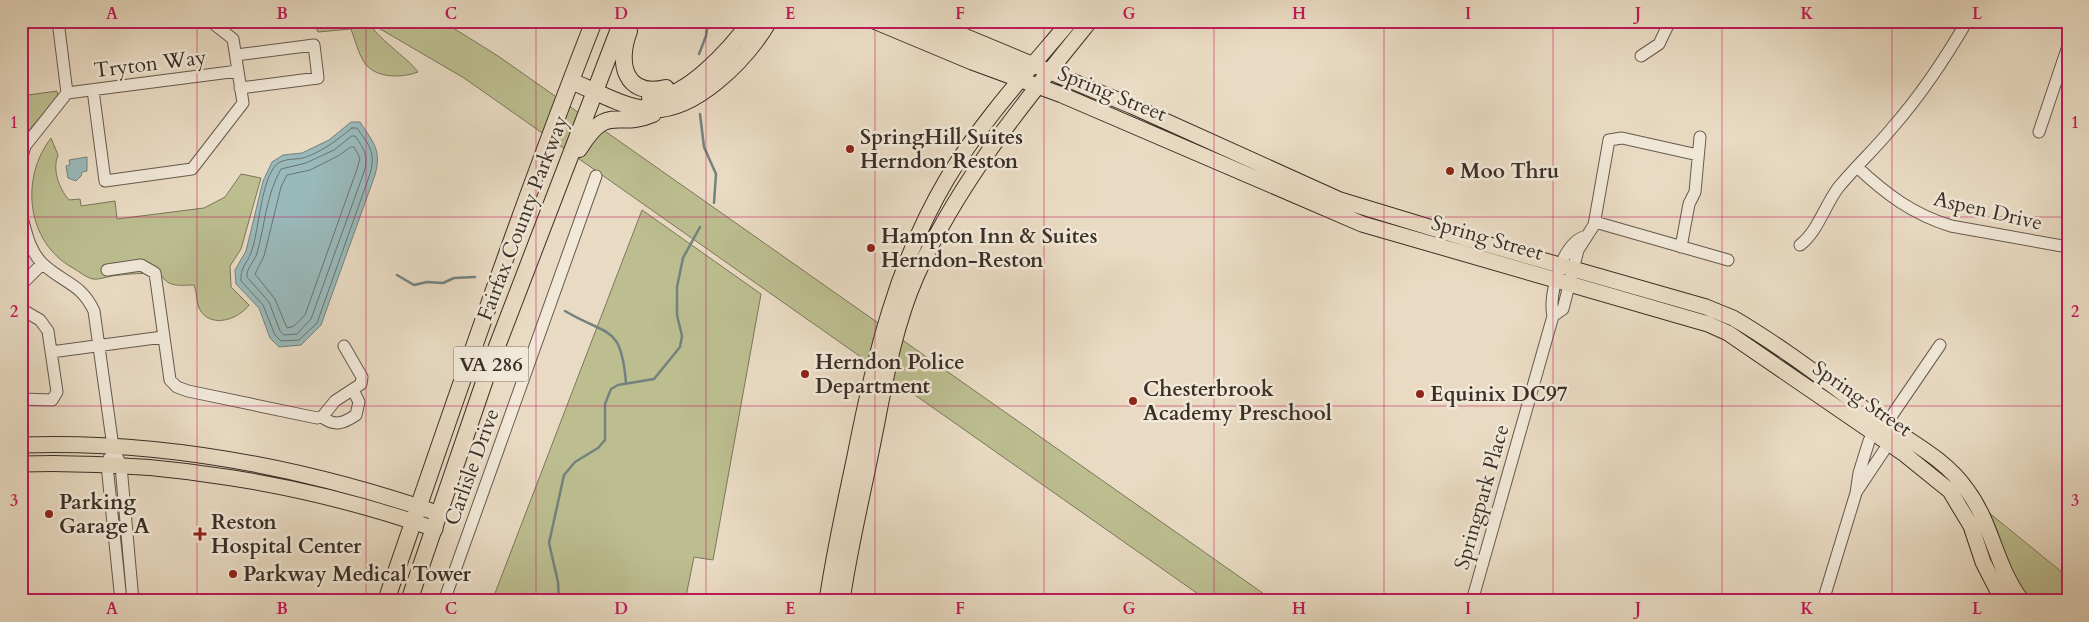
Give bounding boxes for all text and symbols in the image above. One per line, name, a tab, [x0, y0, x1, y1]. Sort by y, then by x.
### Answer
text: A	[106, 3, 118, 25]
text: B	[276, 3, 288, 25]
text: C	[445, 3, 457, 25]
text: D	[614, 3, 628, 25]
text: E	[785, 3, 795, 25]
text: F	[955, 3, 965, 25]
text: G	[1122, 3, 1136, 25]
text: H	[1292, 3, 1306, 25]
text: I	[1465, 3, 1471, 25]
text: J	[1633, 3, 1641, 25]
text: K	[1801, 3, 1814, 25]
text: L	[1972, 3, 1983, 25]
street label: Tryton Way	[92, 43, 208, 85]
street label: Spring Street	[1053, 59, 1171, 129]
street label: Fairfax County Parkway	[470, 111, 576, 325]
text: 1	[10, 112, 18, 134]
text: 1	[2071, 112, 2079, 134]
place label: SpringHill Suites Herndon Reston	[860, 123, 1023, 176]
marker: SpringHill Suites Herndon Reston	[844, 143, 856, 155]
place label: Moo Thru	[1460, 157, 1559, 186]
marker: Moo Thru	[1444, 165, 1456, 177]
street label: Aspen Drive	[1931, 184, 2045, 238]
street label: Spring Street	[1428, 208, 1547, 268]
place label: Hampton Inn & Suites Herndon-Reston	[881, 222, 1097, 275]
marker: Hampton Inn & Suites Herndon-Reston	[865, 242, 877, 254]
text: 2	[10, 301, 18, 323]
text: 2	[2071, 301, 2079, 323]
road number: VA 286	[454, 346, 528, 382]
place label: Herndon Police Department	[815, 348, 965, 401]
street label: Spring Street	[1807, 354, 1918, 444]
marker: Herndon Police Department	[799, 368, 811, 380]
place label: Chesterbrook Academy Preschool	[1143, 375, 1332, 428]
place label: Equinix DC97	[1430, 380, 1568, 409]
marker: Equinix DC97	[1414, 388, 1426, 400]
marker: Chesterbrook Academy Preschool	[1127, 395, 1139, 407]
street label: Carlisle Drive	[437, 405, 507, 529]
street label: Springpark Place	[1447, 421, 1517, 573]
place label: Parking Garage A	[59, 488, 150, 541]
text: 3	[10, 490, 18, 512]
text: 3	[2071, 490, 2079, 512]
marker: Parking Garage A	[43, 508, 55, 520]
place label: Reston Hospital Center	[211, 508, 362, 561]
marker: Reston Hospital Center	[193, 527, 207, 541]
place label: Parkway Medical Tower	[243, 560, 471, 589]
marker: Parkway Medical Tower	[227, 568, 239, 580]
text: A	[106, 598, 118, 620]
text: B	[276, 598, 288, 620]
text: C	[445, 598, 457, 620]
text: D	[614, 598, 628, 620]
text: E	[785, 598, 795, 620]
text: F	[955, 598, 965, 620]
text: G	[1122, 598, 1136, 620]
text: H	[1292, 598, 1306, 620]
text: I	[1465, 598, 1471, 620]
text: J	[1633, 598, 1641, 620]
text: K	[1801, 598, 1814, 620]
text: L	[1972, 598, 1983, 620]

